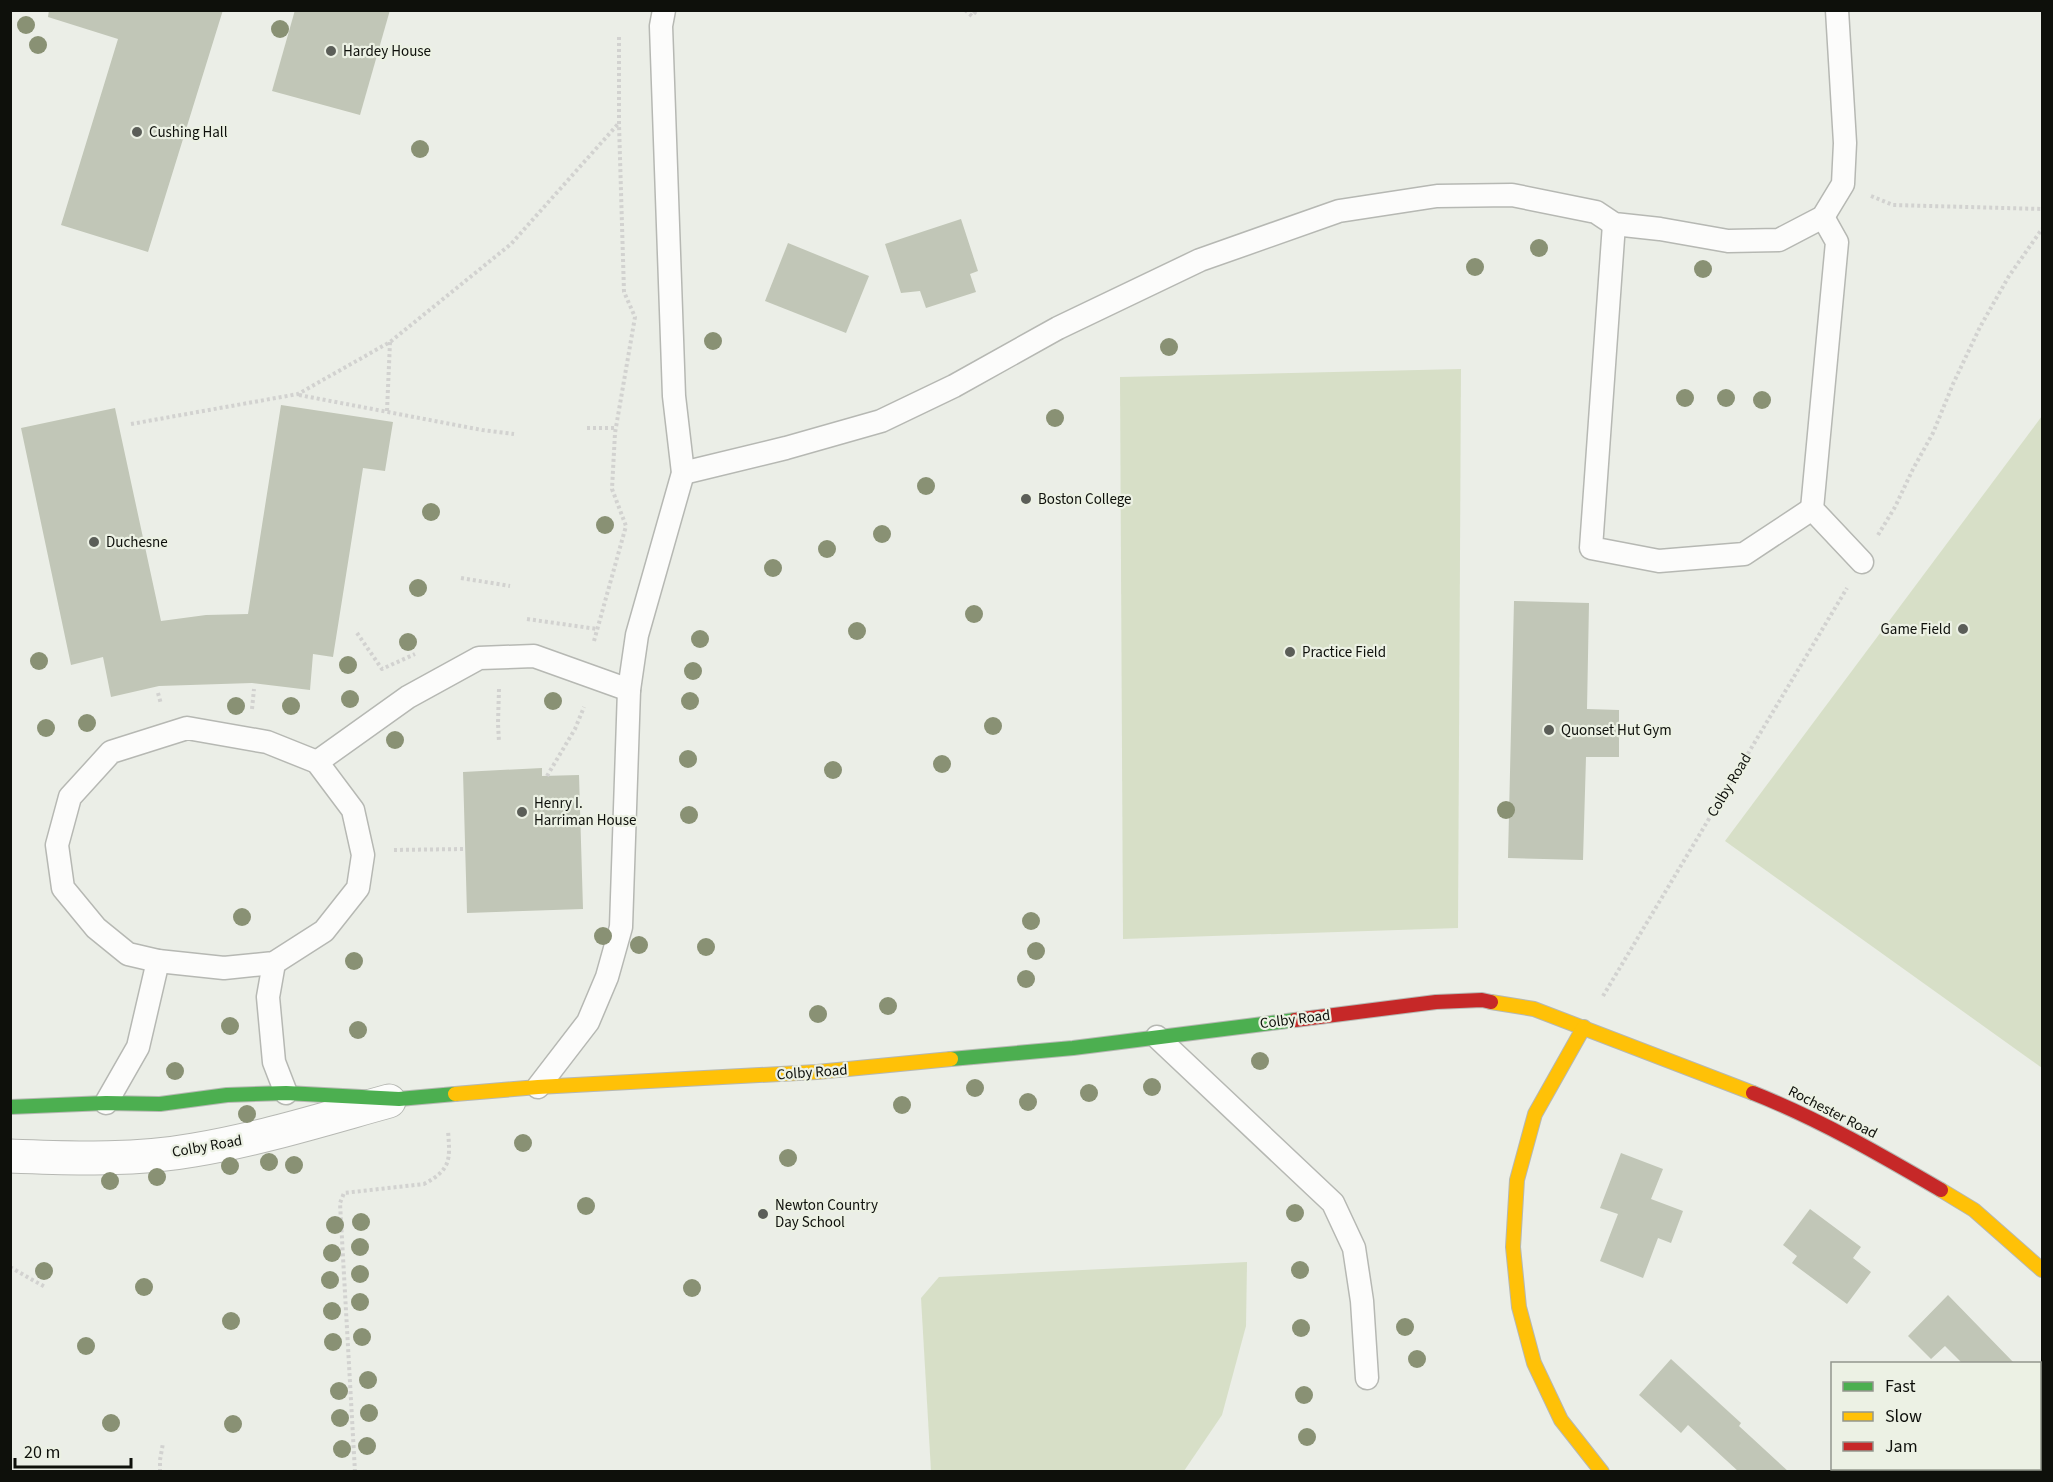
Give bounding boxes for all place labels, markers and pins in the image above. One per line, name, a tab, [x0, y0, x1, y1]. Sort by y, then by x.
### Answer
place label: Hardey House	[343, 41, 431, 62]
marker: Hardey House	[324, 44, 338, 58]
place label: Cushing Hall	[149, 122, 228, 143]
marker: Cushing Hall	[130, 125, 144, 139]
place label: Boston College	[1038, 489, 1132, 510]
marker: Boston College	[1019, 492, 1033, 506]
place label: Duchesne	[106, 532, 168, 553]
marker: Duchesne	[87, 535, 101, 549]
place label: Game Field	[1881, 619, 1951, 640]
marker: Game Field	[1956, 622, 1970, 636]
place label: Practice Field	[1302, 642, 1386, 663]
marker: Practice Field	[1283, 645, 1297, 659]
place label: Quonset Hut Gym	[1561, 720, 1672, 741]
marker: Quonset Hut Gym	[1542, 723, 1556, 737]
place label: Henry I. Harriman House	[534, 793, 636, 831]
marker: Henry I. Harriman House	[515, 805, 529, 819]
place label: Newton Country Day School	[775, 1195, 878, 1233]
marker: Newton Country Day School	[756, 1207, 770, 1221]

